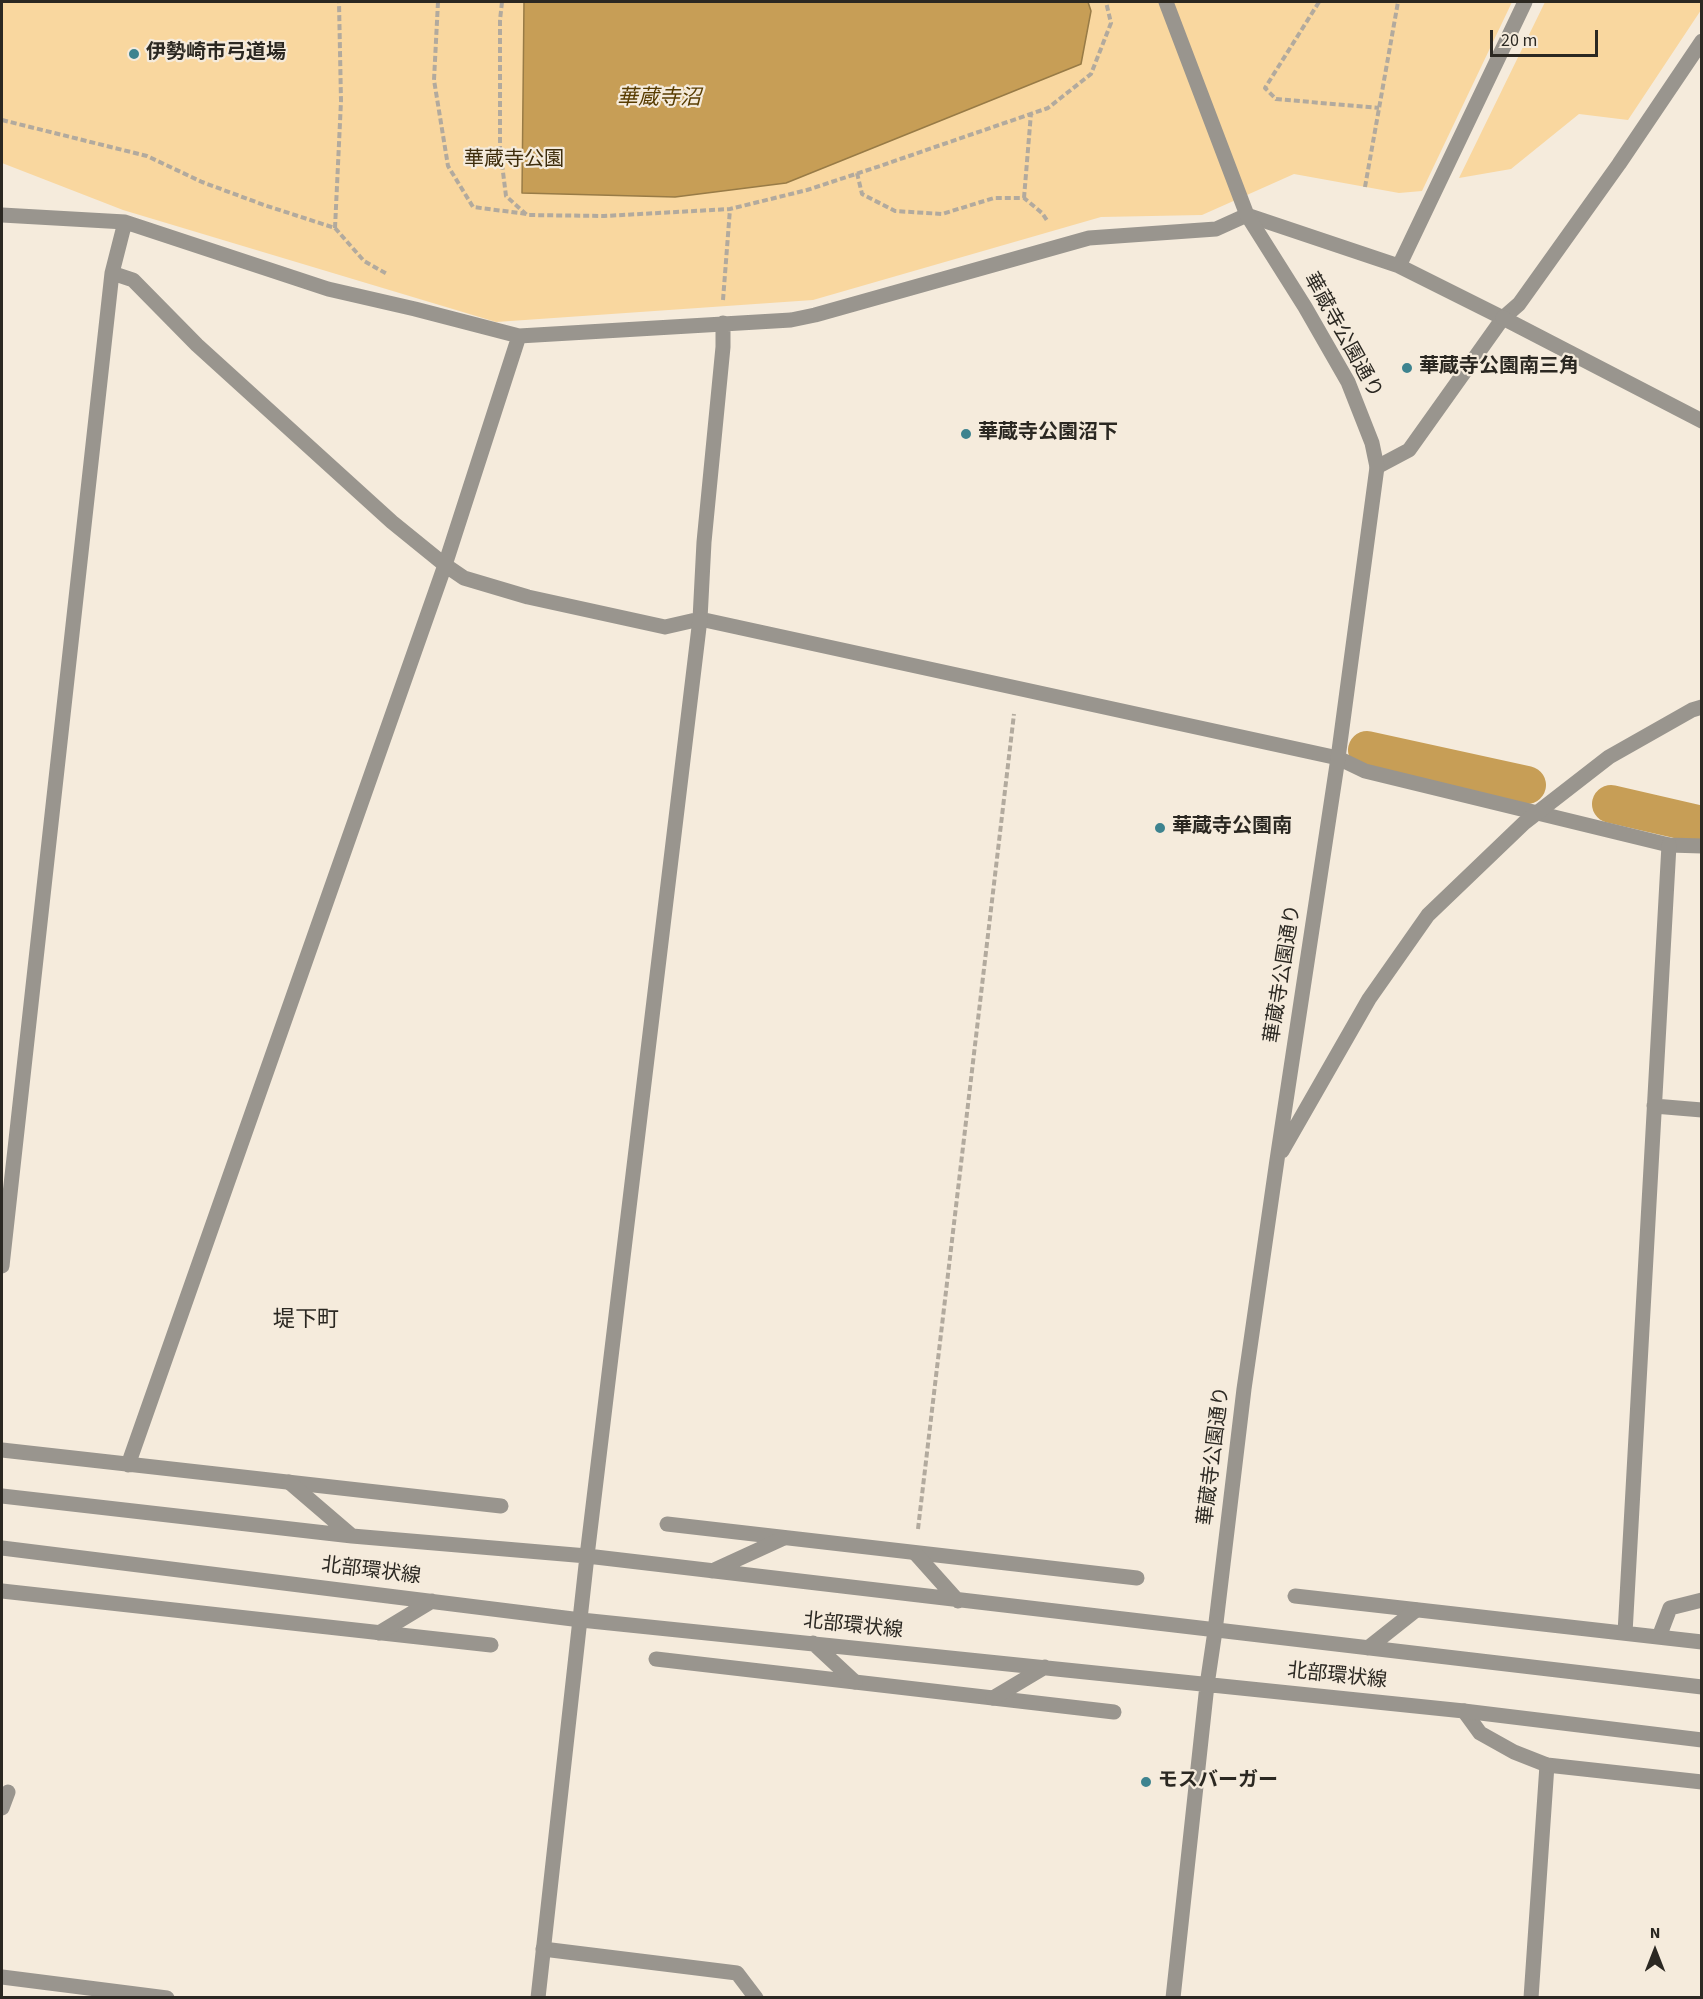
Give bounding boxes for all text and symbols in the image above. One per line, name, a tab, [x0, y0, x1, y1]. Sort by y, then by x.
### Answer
scale bar	[1493, 18, 1601, 56]
text: 20 m	[1501, 28, 1537, 53]
place label: 伊勢崎市弓道場	[146, 42, 286, 66]
marker: 伊勢崎市弓道場	[127, 47, 141, 61]
water label: 華蔵寺沼	[617, 86, 701, 112]
park label: 華蔵寺公園	[464, 149, 564, 173]
street label: 華蔵寺公園通り	[1298, 269, 1386, 403]
place label: 華蔵寺公園南三角	[1419, 356, 1579, 380]
marker: 華蔵寺公園南三角	[1400, 361, 1414, 375]
place label: 華蔵寺公園沼下	[978, 422, 1118, 446]
marker: 華蔵寺公園沼下	[959, 427, 973, 441]
place label: 華蔵寺公園南	[1172, 816, 1292, 840]
marker: 華蔵寺公園南	[1153, 821, 1167, 835]
street label: 華蔵寺公園通り	[1261, 903, 1307, 1045]
district label: 堤下町	[273, 1308, 339, 1334]
street label: 華蔵寺公園通り	[1195, 1385, 1235, 1527]
street label: 北部環状線	[320, 1554, 422, 1590]
street label: 北部環状線	[802, 1610, 904, 1644]
street label: 北部環状線	[1286, 1660, 1388, 1694]
place label: モスバーガー	[1158, 1770, 1278, 1794]
marker: モスバーガー	[1139, 1775, 1153, 1789]
north arrow	[1625, 1921, 1685, 1981]
text: N	[1650, 1922, 1660, 1944]

